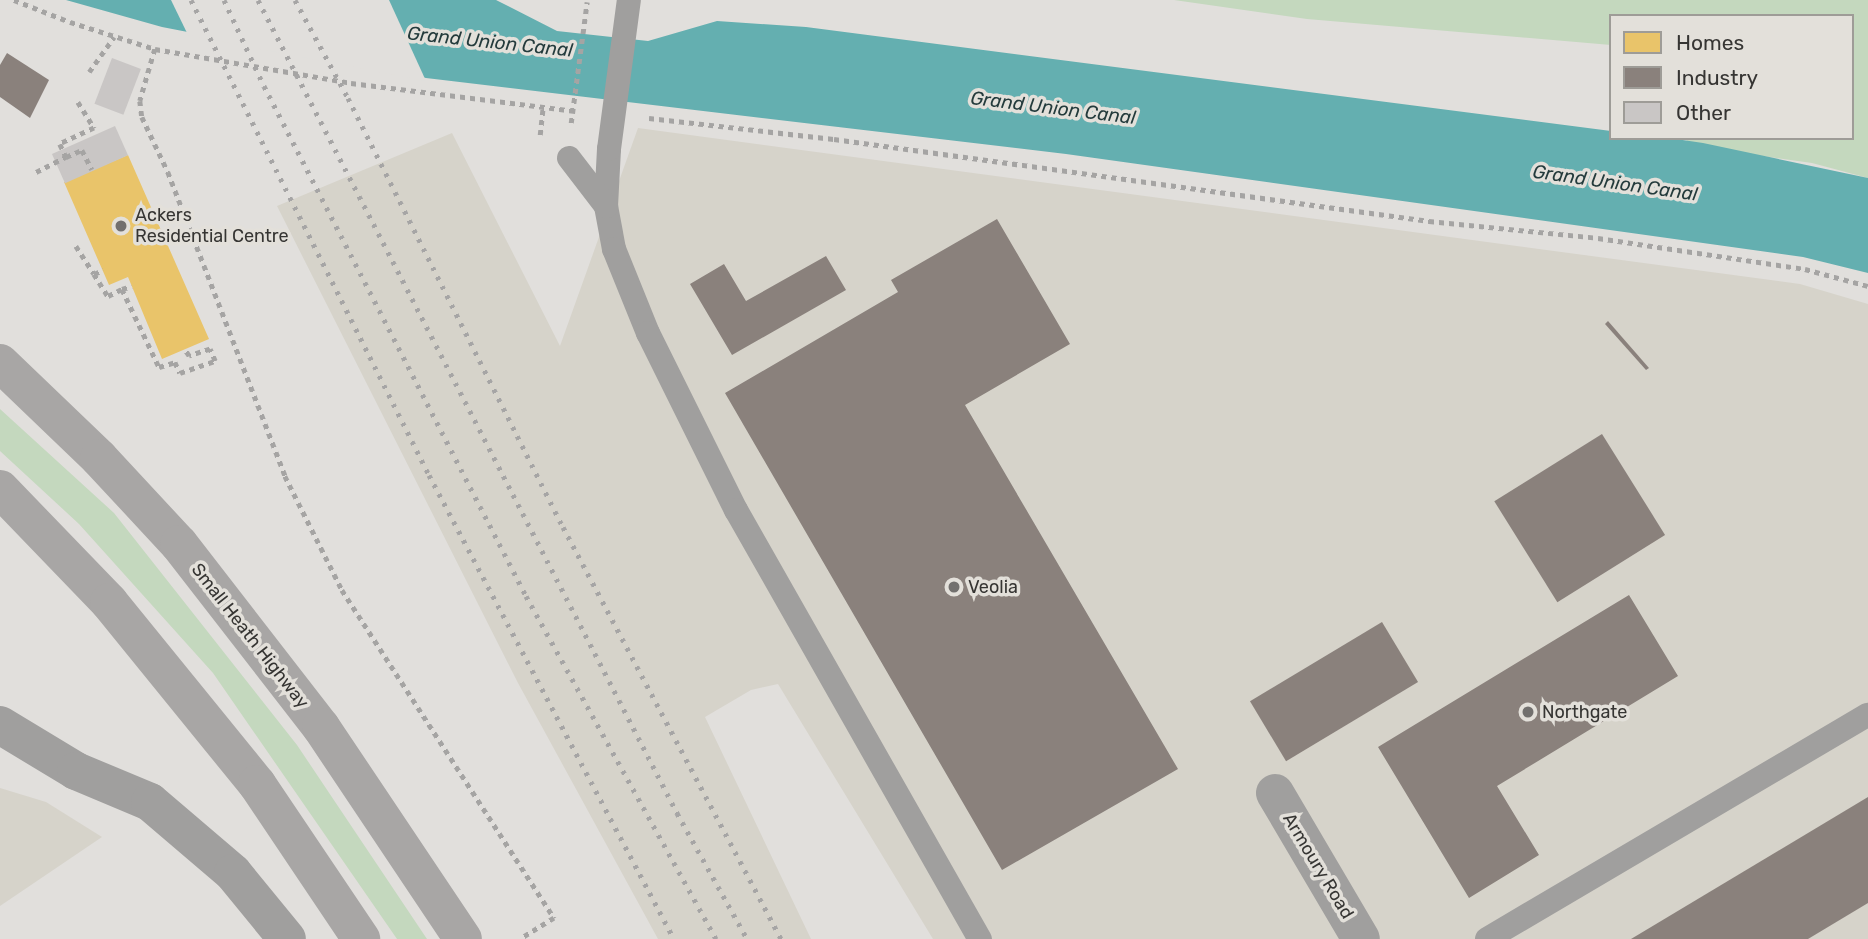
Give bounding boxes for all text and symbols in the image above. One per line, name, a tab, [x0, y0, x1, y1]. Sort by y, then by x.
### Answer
legend	[1609, 14, 1854, 140]
water label: Grand Union Canal	[406, 22, 574, 62]
text: Homes	[1676, 30, 1744, 55]
text: Industry	[1676, 65, 1758, 90]
water label: Grand Union Canal	[969, 87, 1137, 129]
text: Other	[1676, 100, 1731, 125]
water label: Grand Union Canal	[1531, 160, 1699, 206]
place label: Ackers Residential Centre	[135, 205, 289, 248]
marker: Ackers Residential Centre	[113, 218, 129, 234]
street label: Small Heath Highway	[187, 559, 313, 713]
place label: Veolia	[968, 576, 1018, 598]
marker: Veolia	[946, 579, 962, 595]
place label: Northgate	[1542, 701, 1627, 723]
marker: Northgate	[1520, 704, 1536, 720]
street label: Armoury Road	[1278, 809, 1358, 923]

